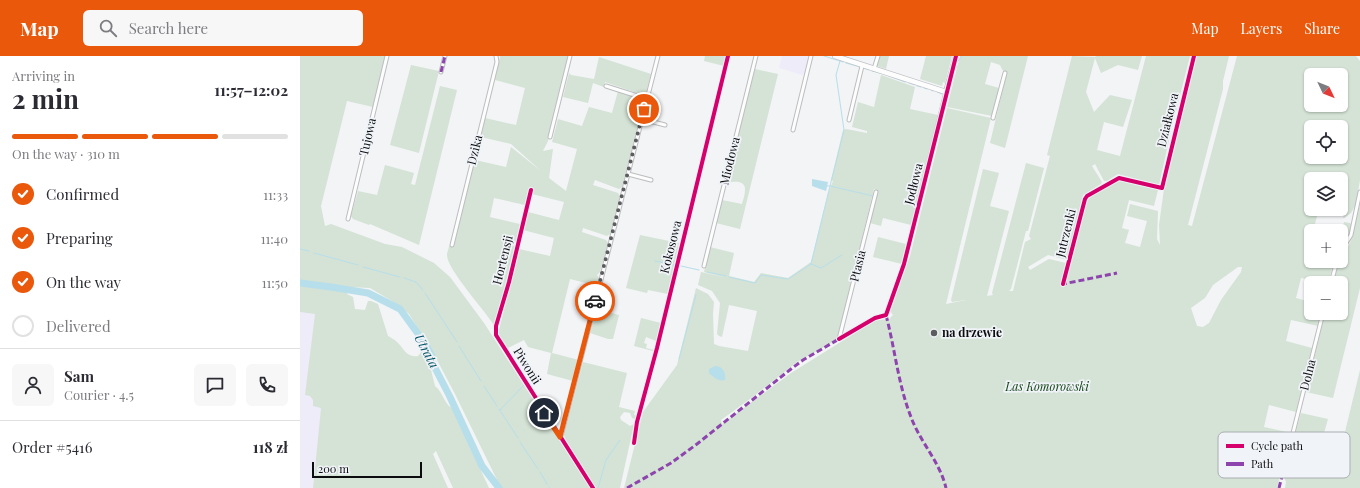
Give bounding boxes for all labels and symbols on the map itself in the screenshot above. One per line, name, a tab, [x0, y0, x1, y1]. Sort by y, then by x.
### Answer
north arrow	[1304, 68, 1348, 112]
street label: Działkowa	[1153, 91, 1181, 148]
pin	[627, 92, 661, 126]
street label: Tujowa	[355, 116, 379, 157]
street label: Dzika	[463, 133, 485, 166]
street label: Miodowa	[715, 135, 743, 187]
street label: Jodłowa	[900, 161, 926, 207]
street label: Jutrzenki	[1051, 206, 1079, 260]
street label: Kokosowa	[656, 219, 684, 275]
street label: Hortensji	[488, 233, 516, 286]
street label: Ptasia	[845, 248, 869, 283]
courier	[575, 281, 615, 321]
place label: na drzewie	[942, 324, 1002, 340]
marker: na drzewie	[929, 328, 939, 338]
water label: Utrata	[411, 331, 444, 371]
street label: Piwonii	[510, 344, 546, 387]
street label: Dolna	[1295, 357, 1319, 392]
park label: Las Komorowski	[1004, 378, 1089, 394]
pin	[527, 396, 561, 430]
legend	[1218, 432, 1350, 478]
text: Cycle path	[1251, 438, 1303, 453]
text: Path	[1251, 456, 1274, 471]
scale bar	[312, 460, 422, 479]

